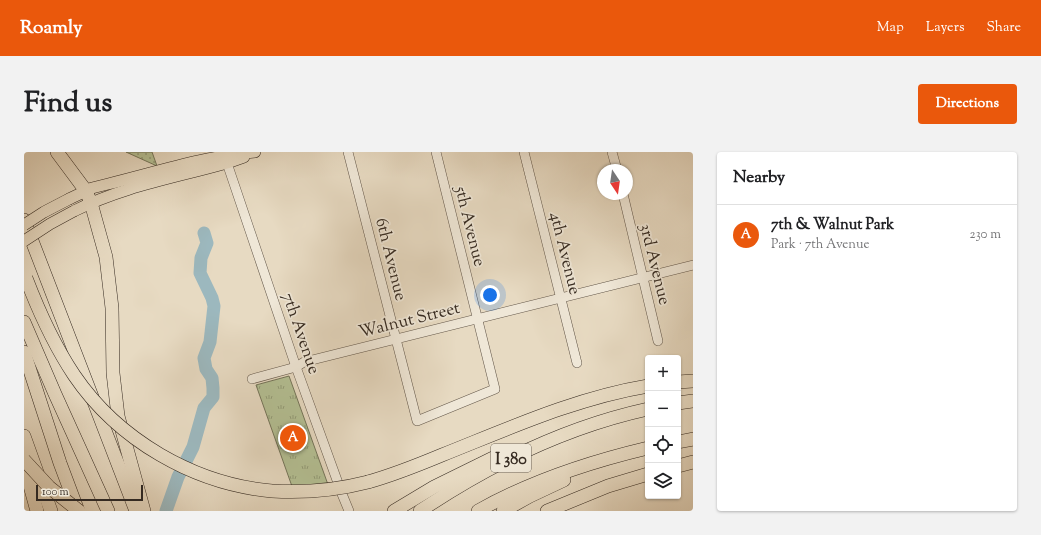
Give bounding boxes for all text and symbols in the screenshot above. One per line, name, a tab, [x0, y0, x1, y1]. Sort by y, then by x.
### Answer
text: Roamly	[20, 15, 83, 42]
text: Map	[877, 18, 904, 38]
text: Layers	[926, 18, 964, 38]
text: Share	[986, 18, 1021, 38]
text: Find us	[24, 84, 112, 124]
button: Directions	[918, 84, 1017, 124]
north arrow	[597, 164, 633, 200]
text: Nearby	[733, 166, 785, 190]
street label: 5th Avenue	[447, 183, 491, 269]
street label: 4th Avenue	[542, 210, 586, 298]
text: 7th & Walnut Park	[771, 215, 894, 236]
street label: 6th Avenue	[368, 216, 412, 303]
street label: 3rd Avenue	[632, 221, 676, 308]
text: A	[741, 226, 751, 244]
text: 230 m	[969, 226, 1001, 244]
text: Park · 7th Avenue	[771, 236, 869, 254]
your location	[480, 285, 500, 305]
street label: 7th Avenue	[275, 290, 325, 378]
street label: Walnut Street	[356, 297, 463, 345]
map controls	[645, 355, 681, 499]
button: +	[645, 355, 681, 391]
button: −	[645, 391, 681, 427]
pin: A	[280, 423, 306, 453]
button: locate	[645, 427, 681, 463]
road number: I 380	[491, 444, 531, 472]
button: layers	[645, 463, 681, 499]
scale bar	[36, 483, 143, 502]
text: 100 m	[42, 484, 69, 500]

